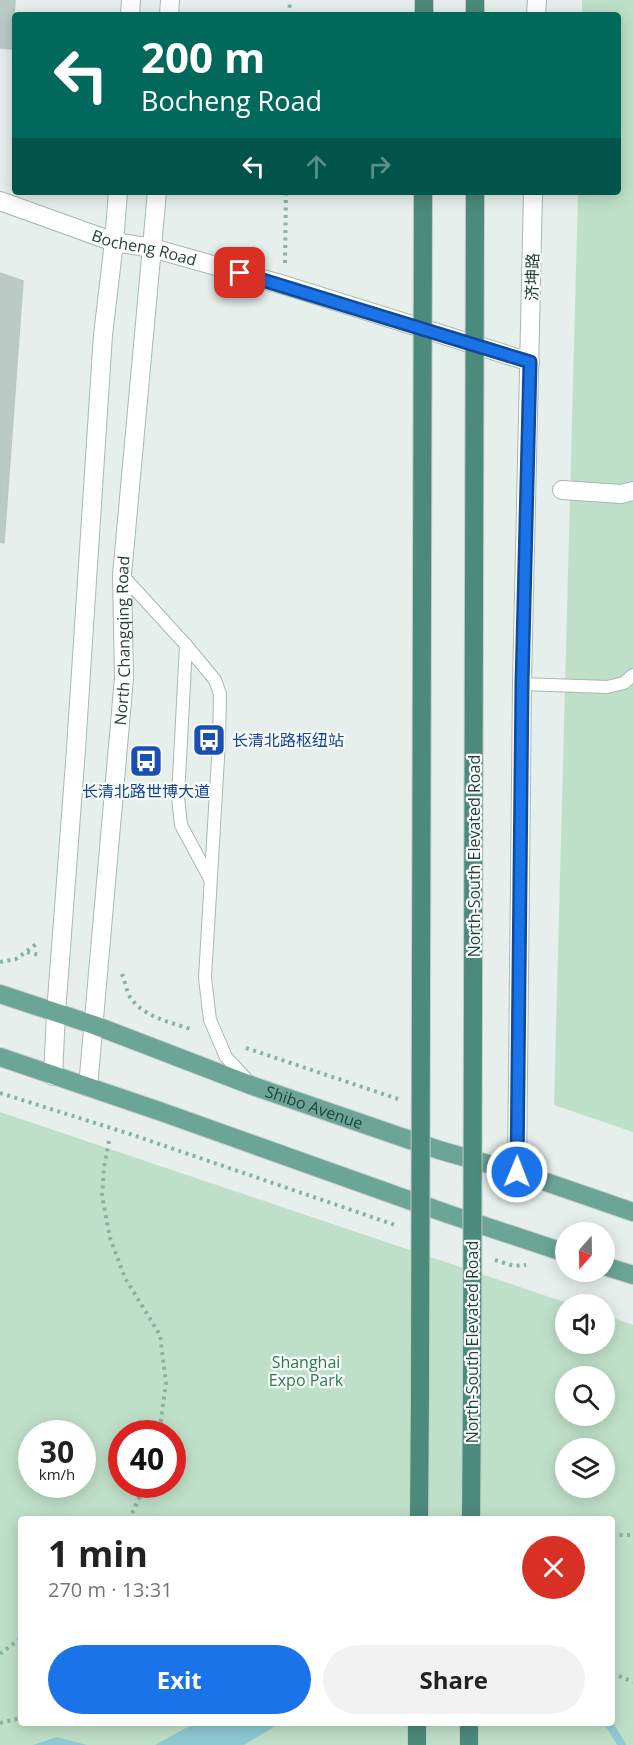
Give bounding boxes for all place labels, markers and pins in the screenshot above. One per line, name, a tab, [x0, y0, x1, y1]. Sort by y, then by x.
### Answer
pin	[214, 247, 265, 298]
bus stop icon: 长清北路枢纽站	[191, 722, 227, 758]
place label: 长清北路枢纽站	[232, 729, 344, 751]
bus stop icon: 长清北路世博大道	[128, 743, 164, 779]
place label: 长清北路世博大道	[82, 780, 210, 802]

